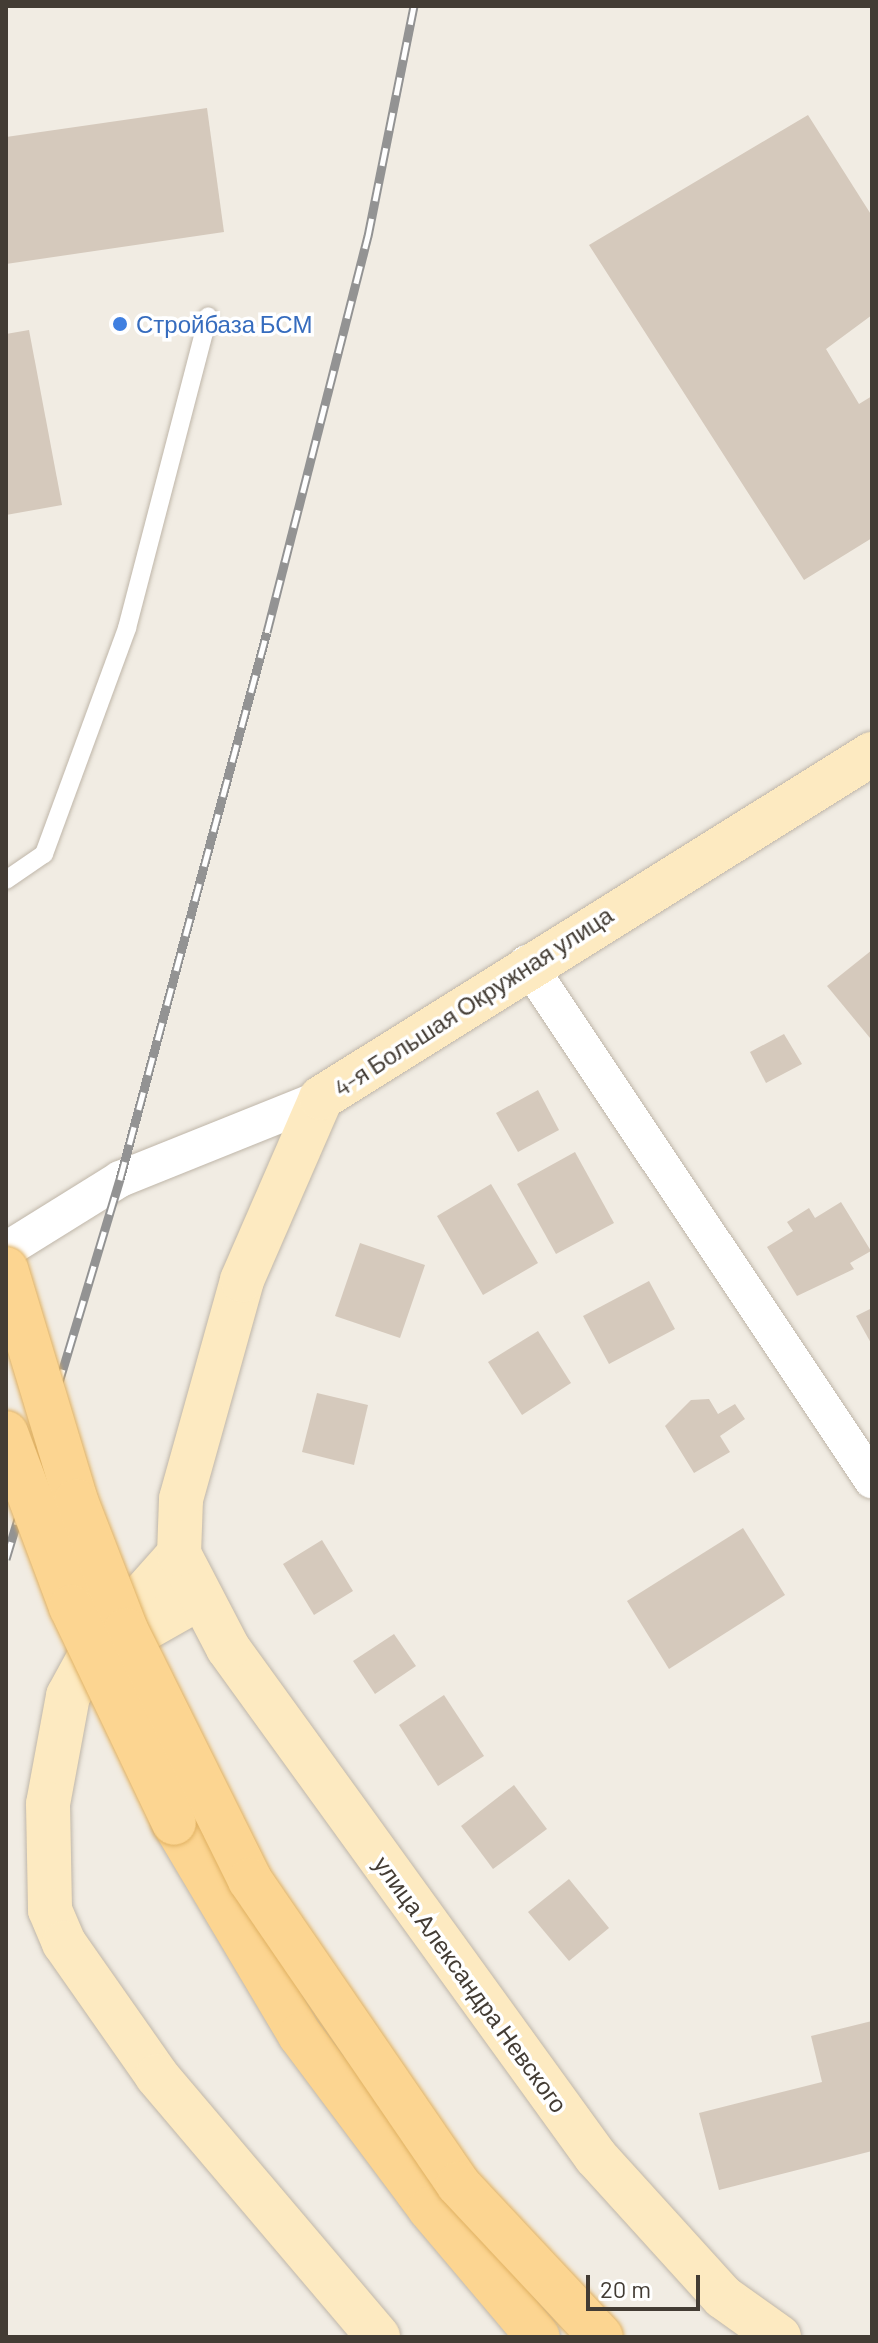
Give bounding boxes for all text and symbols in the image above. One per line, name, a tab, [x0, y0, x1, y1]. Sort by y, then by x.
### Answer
place label: Стройбаза БСМ	[136, 310, 312, 338]
marker: Стройбаза БСМ	[111, 315, 129, 333]
street label: 4-я Большая Окружная улица	[328, 900, 618, 1102]
street label: улица Александра Невского	[368, 1850, 574, 2118]
scale bar	[590, 2259, 704, 2309]
text: 20 m	[600, 2274, 651, 2303]

